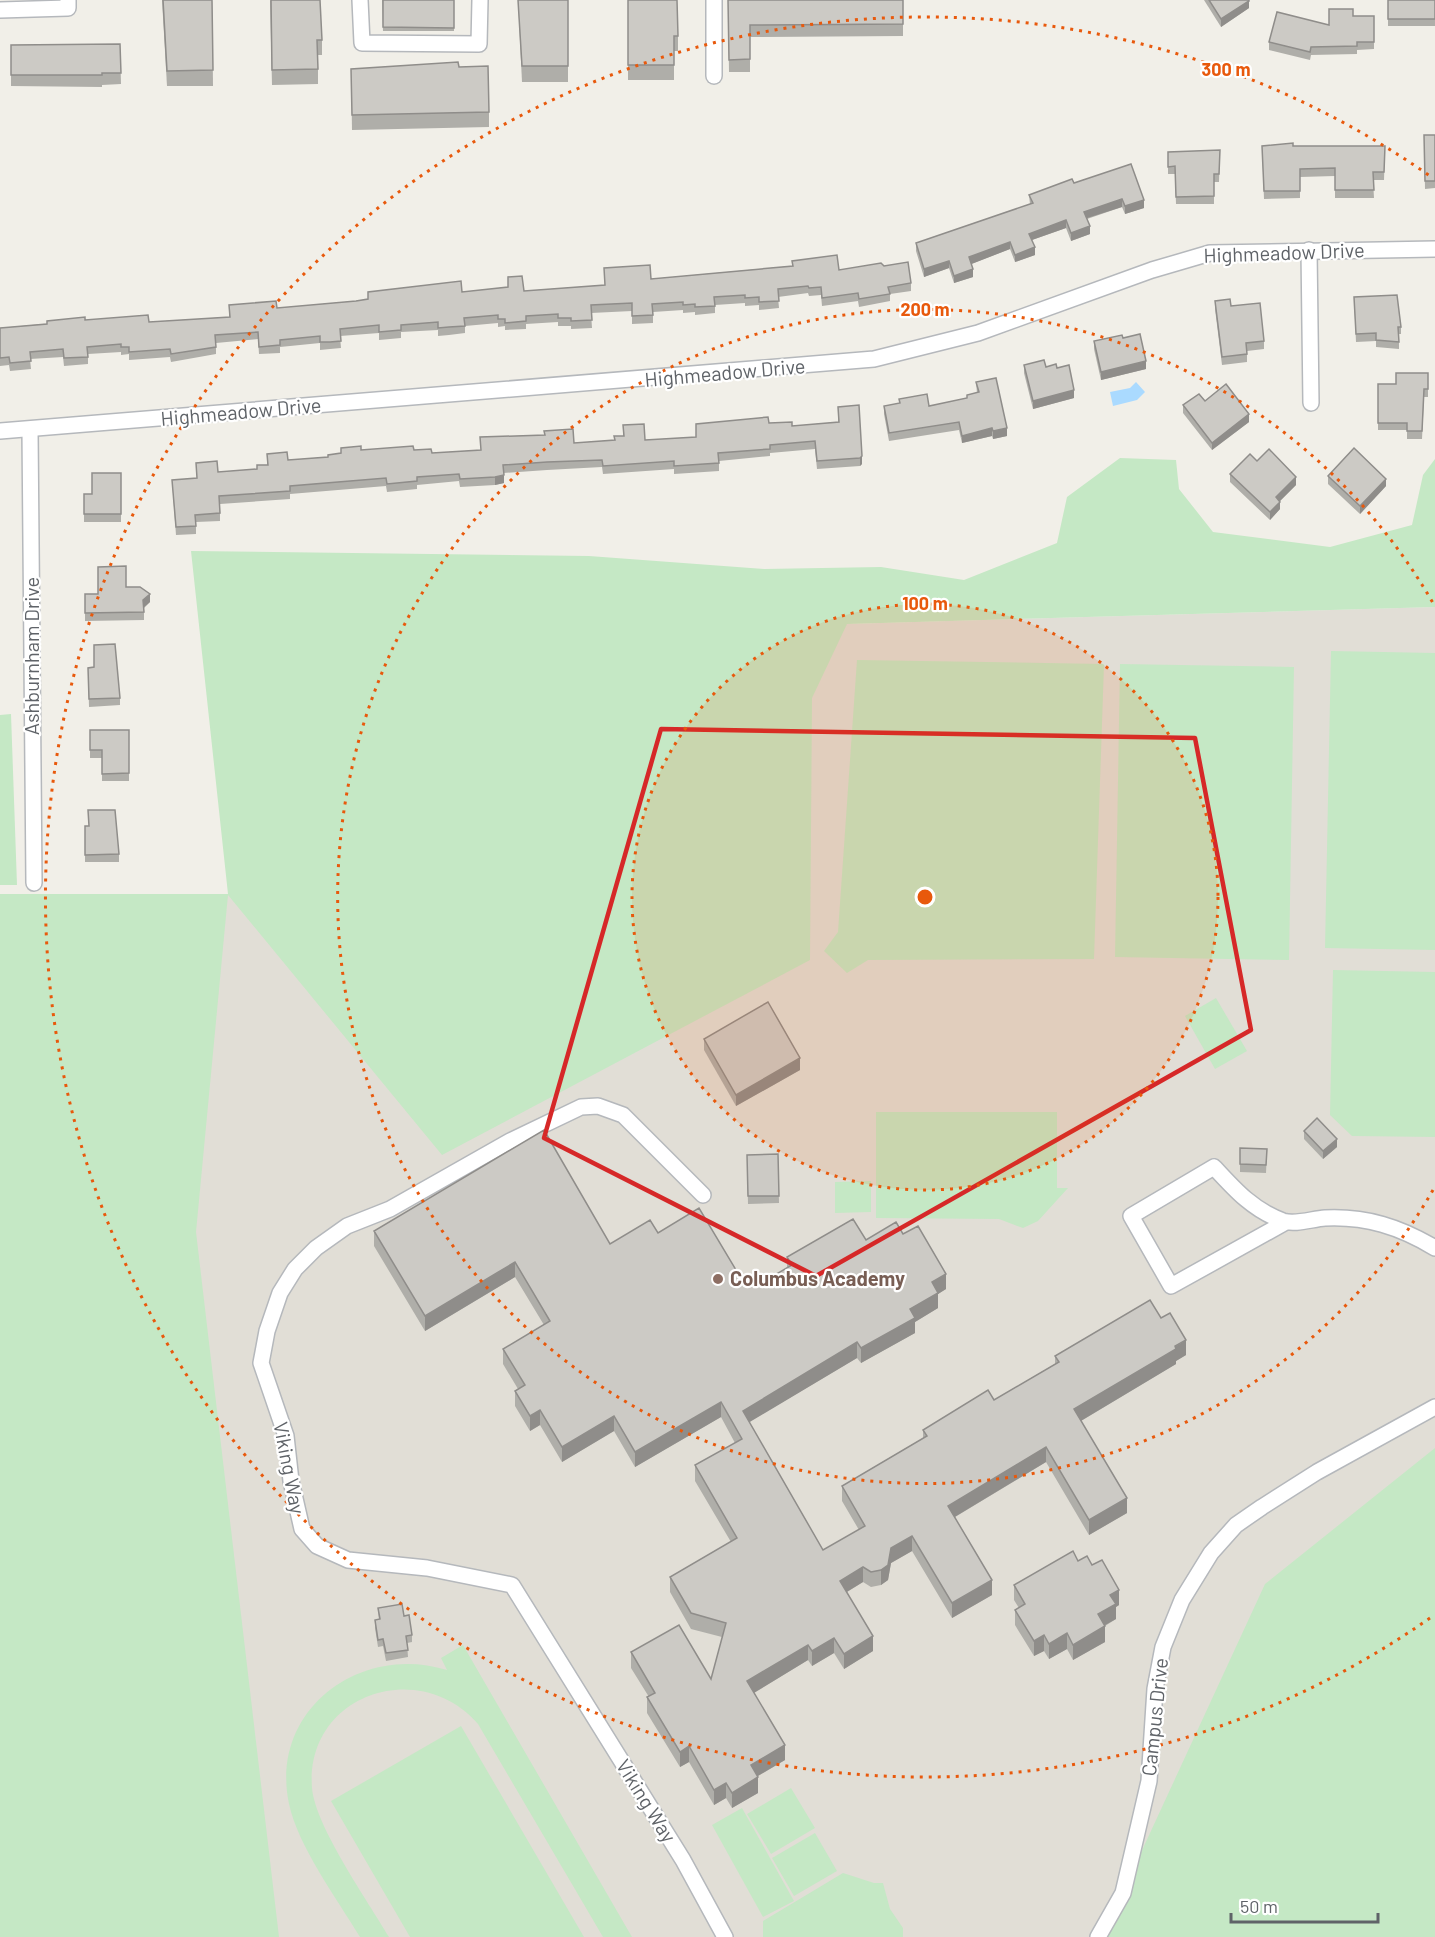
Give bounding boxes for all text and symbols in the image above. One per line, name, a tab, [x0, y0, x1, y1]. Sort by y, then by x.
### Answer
text: 300 m	[1202, 58, 1250, 80]
street label: Highmeadow Drive	[1203, 237, 1365, 267]
text: 200 m	[900, 298, 950, 320]
street label: Highmeadow Drive	[644, 353, 806, 391]
street label: Highmeadow Drive	[160, 392, 322, 430]
street label: Ashburnham Drive	[19, 577, 43, 735]
text: 100 m	[902, 592, 948, 614]
centre of rings	[915, 887, 935, 907]
place label: Columbus Academy	[730, 1266, 905, 1290]
marker: Columbus Academy	[711, 1272, 725, 1286]
street label: Viking Way	[269, 1420, 311, 1516]
street label: Campus Drive	[1136, 1657, 1172, 1777]
street label: Viking Way	[612, 1755, 682, 1846]
scale bar	[1231, 1886, 1378, 1924]
text: 50 m	[1240, 1895, 1278, 1917]

